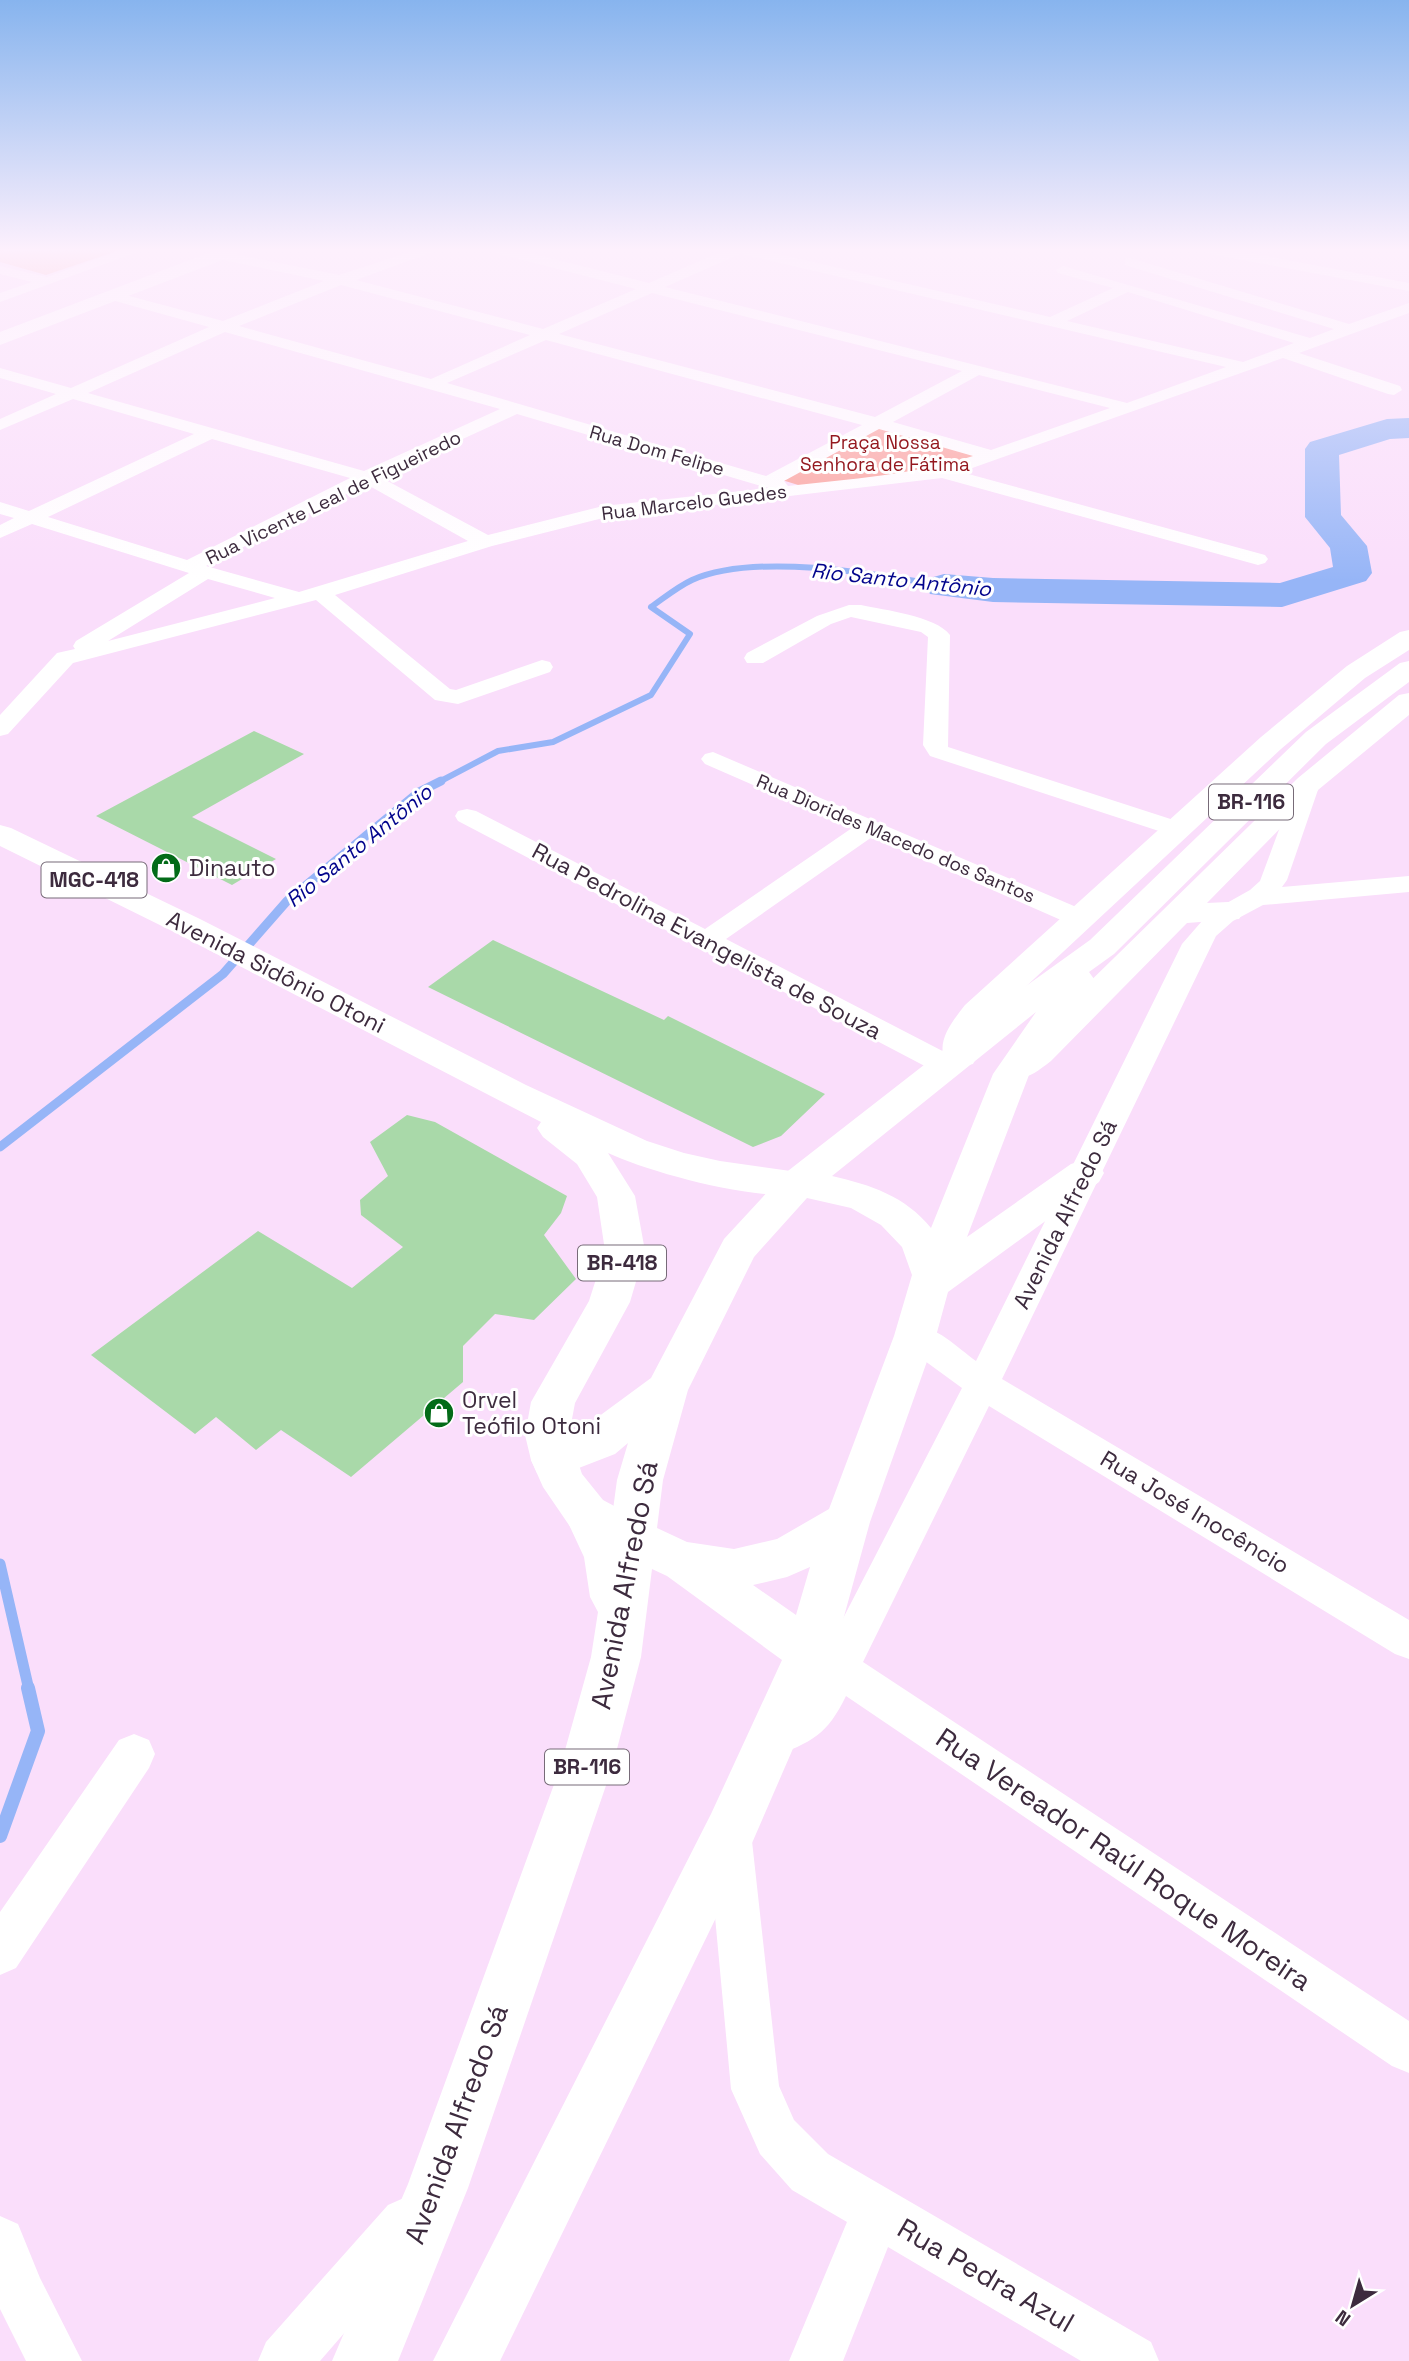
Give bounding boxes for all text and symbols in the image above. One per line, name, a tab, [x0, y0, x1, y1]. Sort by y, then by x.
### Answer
street label: Rua Dom Felipe	[587, 419, 727, 482]
street label: Rua Vicente Leal de Figueiredo	[201, 425, 465, 570]
park label: Praça Nossa Senhora de Fátima	[800, 430, 970, 477]
street label: Rua Marcelo Guedes	[600, 479, 788, 526]
water label: Rio Santo Antônio	[810, 557, 993, 602]
street label: Rua Diorides Macedo dos Santos	[753, 768, 1039, 909]
water label: Rio Santo Antônio	[280, 778, 438, 913]
road number: BR-116	[1209, 784, 1293, 820]
street label: Rua Pedrolina Evangelista de Souza	[527, 836, 887, 1046]
shop icon: Dinauto	[149, 851, 183, 885]
place label: Dinauto	[189, 853, 275, 883]
road number: MGC-418	[42, 862, 146, 898]
street label: Avenida Sidônio Otoni	[162, 904, 390, 1040]
street label: Avenida Alfredo Sá	[1006, 1114, 1124, 1314]
road number: BR-418	[578, 1246, 666, 1280]
place label: Orvel Teófilo Otoni	[462, 1385, 601, 1441]
shop icon: Orvel Teófilo Otoni	[422, 1396, 456, 1430]
street label: Rua José Inocêncio	[1095, 1444, 1295, 1580]
street label: Avenida Alfredo Sá	[582, 1458, 666, 1712]
street label: Rua Vereador Raúl Roque Moreira	[929, 1719, 1319, 1999]
road number: BR-116	[545, 1750, 629, 1784]
street label: Avenida Alfredo Sá	[396, 1999, 516, 2249]
street label: Rua Pedra Azul	[891, 2210, 1081, 2340]
north arrow	[1318, 2270, 1388, 2340]
text: N	[1330, 2304, 1356, 2332]

